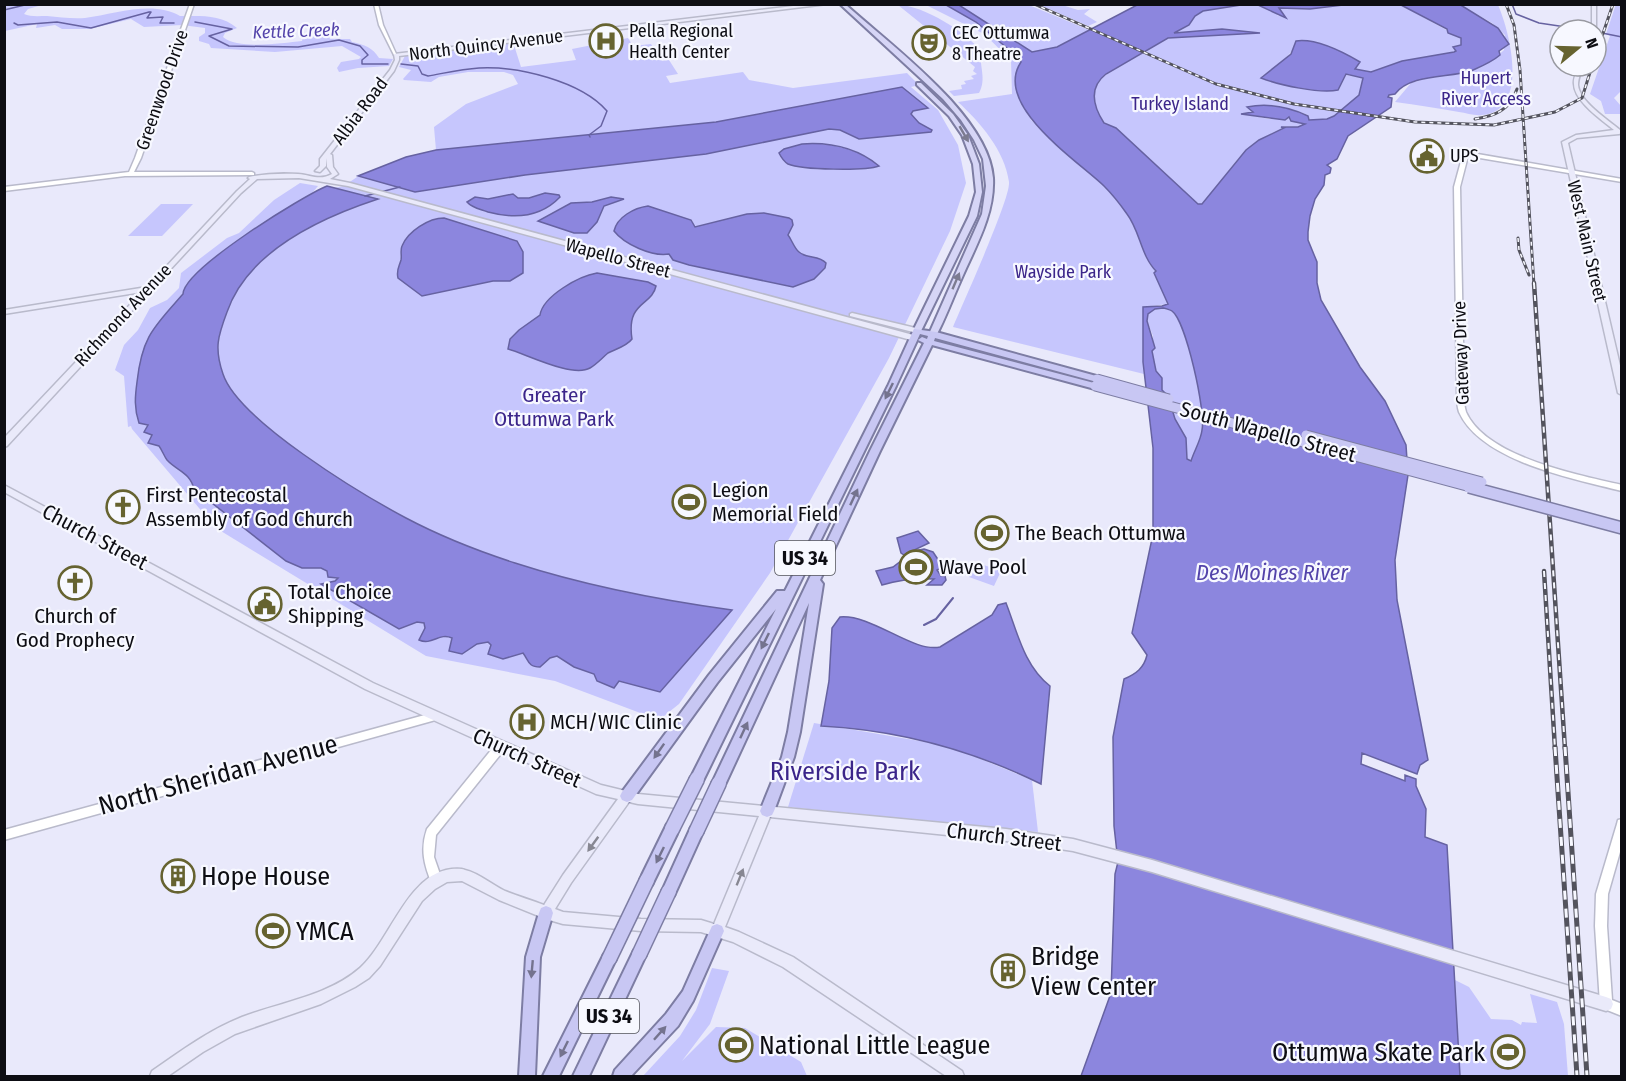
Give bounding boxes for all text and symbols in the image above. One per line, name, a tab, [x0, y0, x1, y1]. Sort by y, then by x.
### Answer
water label: Kettle Creek	[252, 18, 340, 44]
north arrow	[1548, 18, 1608, 78]
place label: Pella Regional Health Center	[629, 20, 733, 63]
place label: CEC Ottumwa 8 Theatre	[952, 22, 1050, 65]
hospital icon: Pella Regional Health Center	[588, 23, 624, 59]
street label: North Quincy Avenue	[408, 25, 564, 65]
theatre icon: CEC Ottumwa 8 Theatre	[911, 25, 947, 61]
street label: Greenwood Drive	[131, 27, 193, 153]
text: N	[1581, 36, 1602, 51]
park label: Hupert River Access	[1441, 67, 1531, 110]
street label: Albia Road	[328, 73, 392, 149]
park label: Turkey Island	[1131, 93, 1229, 115]
one-way arrow	[958, 125, 968, 142]
public building icon: UPS	[1409, 138, 1445, 174]
place label: UPS	[1450, 145, 1479, 167]
street label: West Main Street	[1562, 178, 1612, 304]
street label: Wapello Street	[563, 233, 673, 283]
street label: Richmond Avenue	[70, 259, 176, 371]
park label: Wayside Park	[1015, 261, 1112, 283]
one-way arrow	[952, 272, 961, 289]
street label: Gateway Drive	[1448, 300, 1474, 405]
park label: Greater Ottumwa Park	[494, 382, 614, 432]
one-way arrow	[884, 383, 894, 400]
street label: South Wapello Street	[1177, 396, 1359, 468]
place label: Legion Memorial Field	[712, 477, 839, 527]
place label: First Pentecostal Assembly of God Church	[146, 482, 353, 532]
sports icon: Legion Memorial Field	[671, 484, 707, 520]
one-way arrow	[849, 488, 859, 506]
church icon: First Pentecostal Assembly of God Church	[105, 489, 141, 525]
street label: Church Street	[38, 498, 152, 576]
sports icon: The Beach Ottumwa	[974, 515, 1010, 551]
place label: The Beach Ottumwa	[1015, 520, 1186, 546]
road number: US 34	[775, 541, 835, 575]
sports icon: Wave Pool	[898, 549, 934, 585]
place label: Wave Pool	[939, 554, 1027, 580]
water label: Des Moines River	[1196, 559, 1349, 586]
church icon: Church of God Prophecy	[57, 565, 93, 601]
place label: Total Choice Shipping	[288, 579, 392, 629]
public building icon: Total Choice Shipping	[247, 586, 283, 622]
place label: Church of God Prophecy	[16, 603, 135, 653]
one-way arrow	[760, 632, 769, 649]
hospital icon: MCH/WIC Clinic	[509, 704, 545, 740]
place label: MCH/WIC Clinic	[550, 709, 681, 735]
one-way arrow	[739, 722, 748, 739]
street label: Church Street	[469, 723, 585, 793]
street label: North Sheridan Avenue	[95, 728, 341, 822]
one-way arrow	[653, 742, 665, 758]
park label: Riverside Park	[770, 756, 921, 787]
street label: Church Street	[945, 817, 1063, 857]
one-way arrow	[587, 835, 599, 851]
one-way arrow	[655, 846, 665, 863]
building icon: Hope House	[160, 858, 196, 894]
place label: Hope House	[201, 861, 330, 892]
one-way arrow	[736, 868, 745, 886]
sports icon: YMCA	[255, 913, 291, 949]
place label: YMCA	[296, 916, 354, 947]
place label: Bridge View Center	[1031, 941, 1156, 1002]
building icon: Bridge View Center	[990, 953, 1026, 989]
one-way arrow	[527, 960, 537, 979]
road number: US 34	[579, 999, 639, 1033]
one-way arrow	[653, 1026, 666, 1041]
sports icon: National Little League	[718, 1027, 754, 1063]
place label: National Little League	[759, 1030, 990, 1061]
sports icon: Ottumwa Skate Park	[1490, 1034, 1526, 1070]
place label: Ottumwa Skate Park	[1272, 1037, 1486, 1068]
one-way arrow	[560, 1041, 569, 1058]

